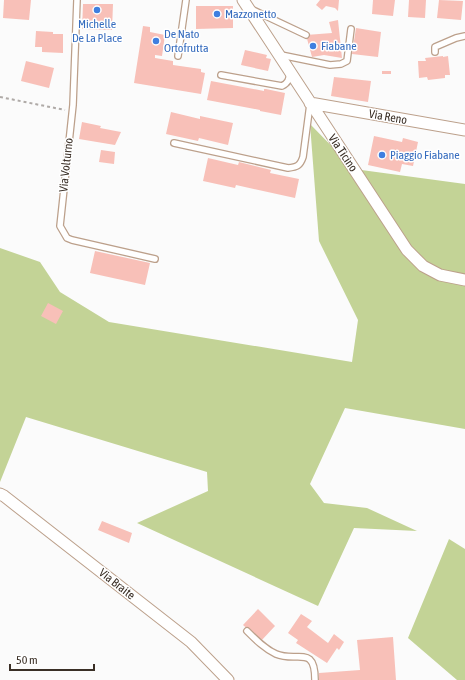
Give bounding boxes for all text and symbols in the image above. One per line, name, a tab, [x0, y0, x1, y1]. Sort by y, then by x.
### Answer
marker: Michelle De La Place	[92, 5, 102, 15]
place label: Mazzonetto	[225, 7, 277, 21]
marker: Mazzonetto	[212, 9, 222, 19]
place label: Michelle De La Place	[72, 17, 122, 45]
place label: De Nato Ortofrutta	[164, 27, 209, 55]
marker: De Nato Ortofrutta	[151, 36, 161, 46]
place label: Fiabane	[321, 39, 357, 53]
marker: Fiabane	[308, 41, 318, 51]
street label: Via Reno	[368, 107, 409, 127]
street label: Via Ticino	[325, 132, 361, 175]
street label: Via Volturno	[56, 137, 76, 193]
place label: Piaggio Fiabane	[390, 148, 460, 162]
marker: Piaggio Fiabane	[377, 150, 387, 160]
street label: Via Braite	[96, 566, 138, 602]
scale bar	[10, 646, 94, 672]
text: 50 m	[16, 653, 38, 667]

